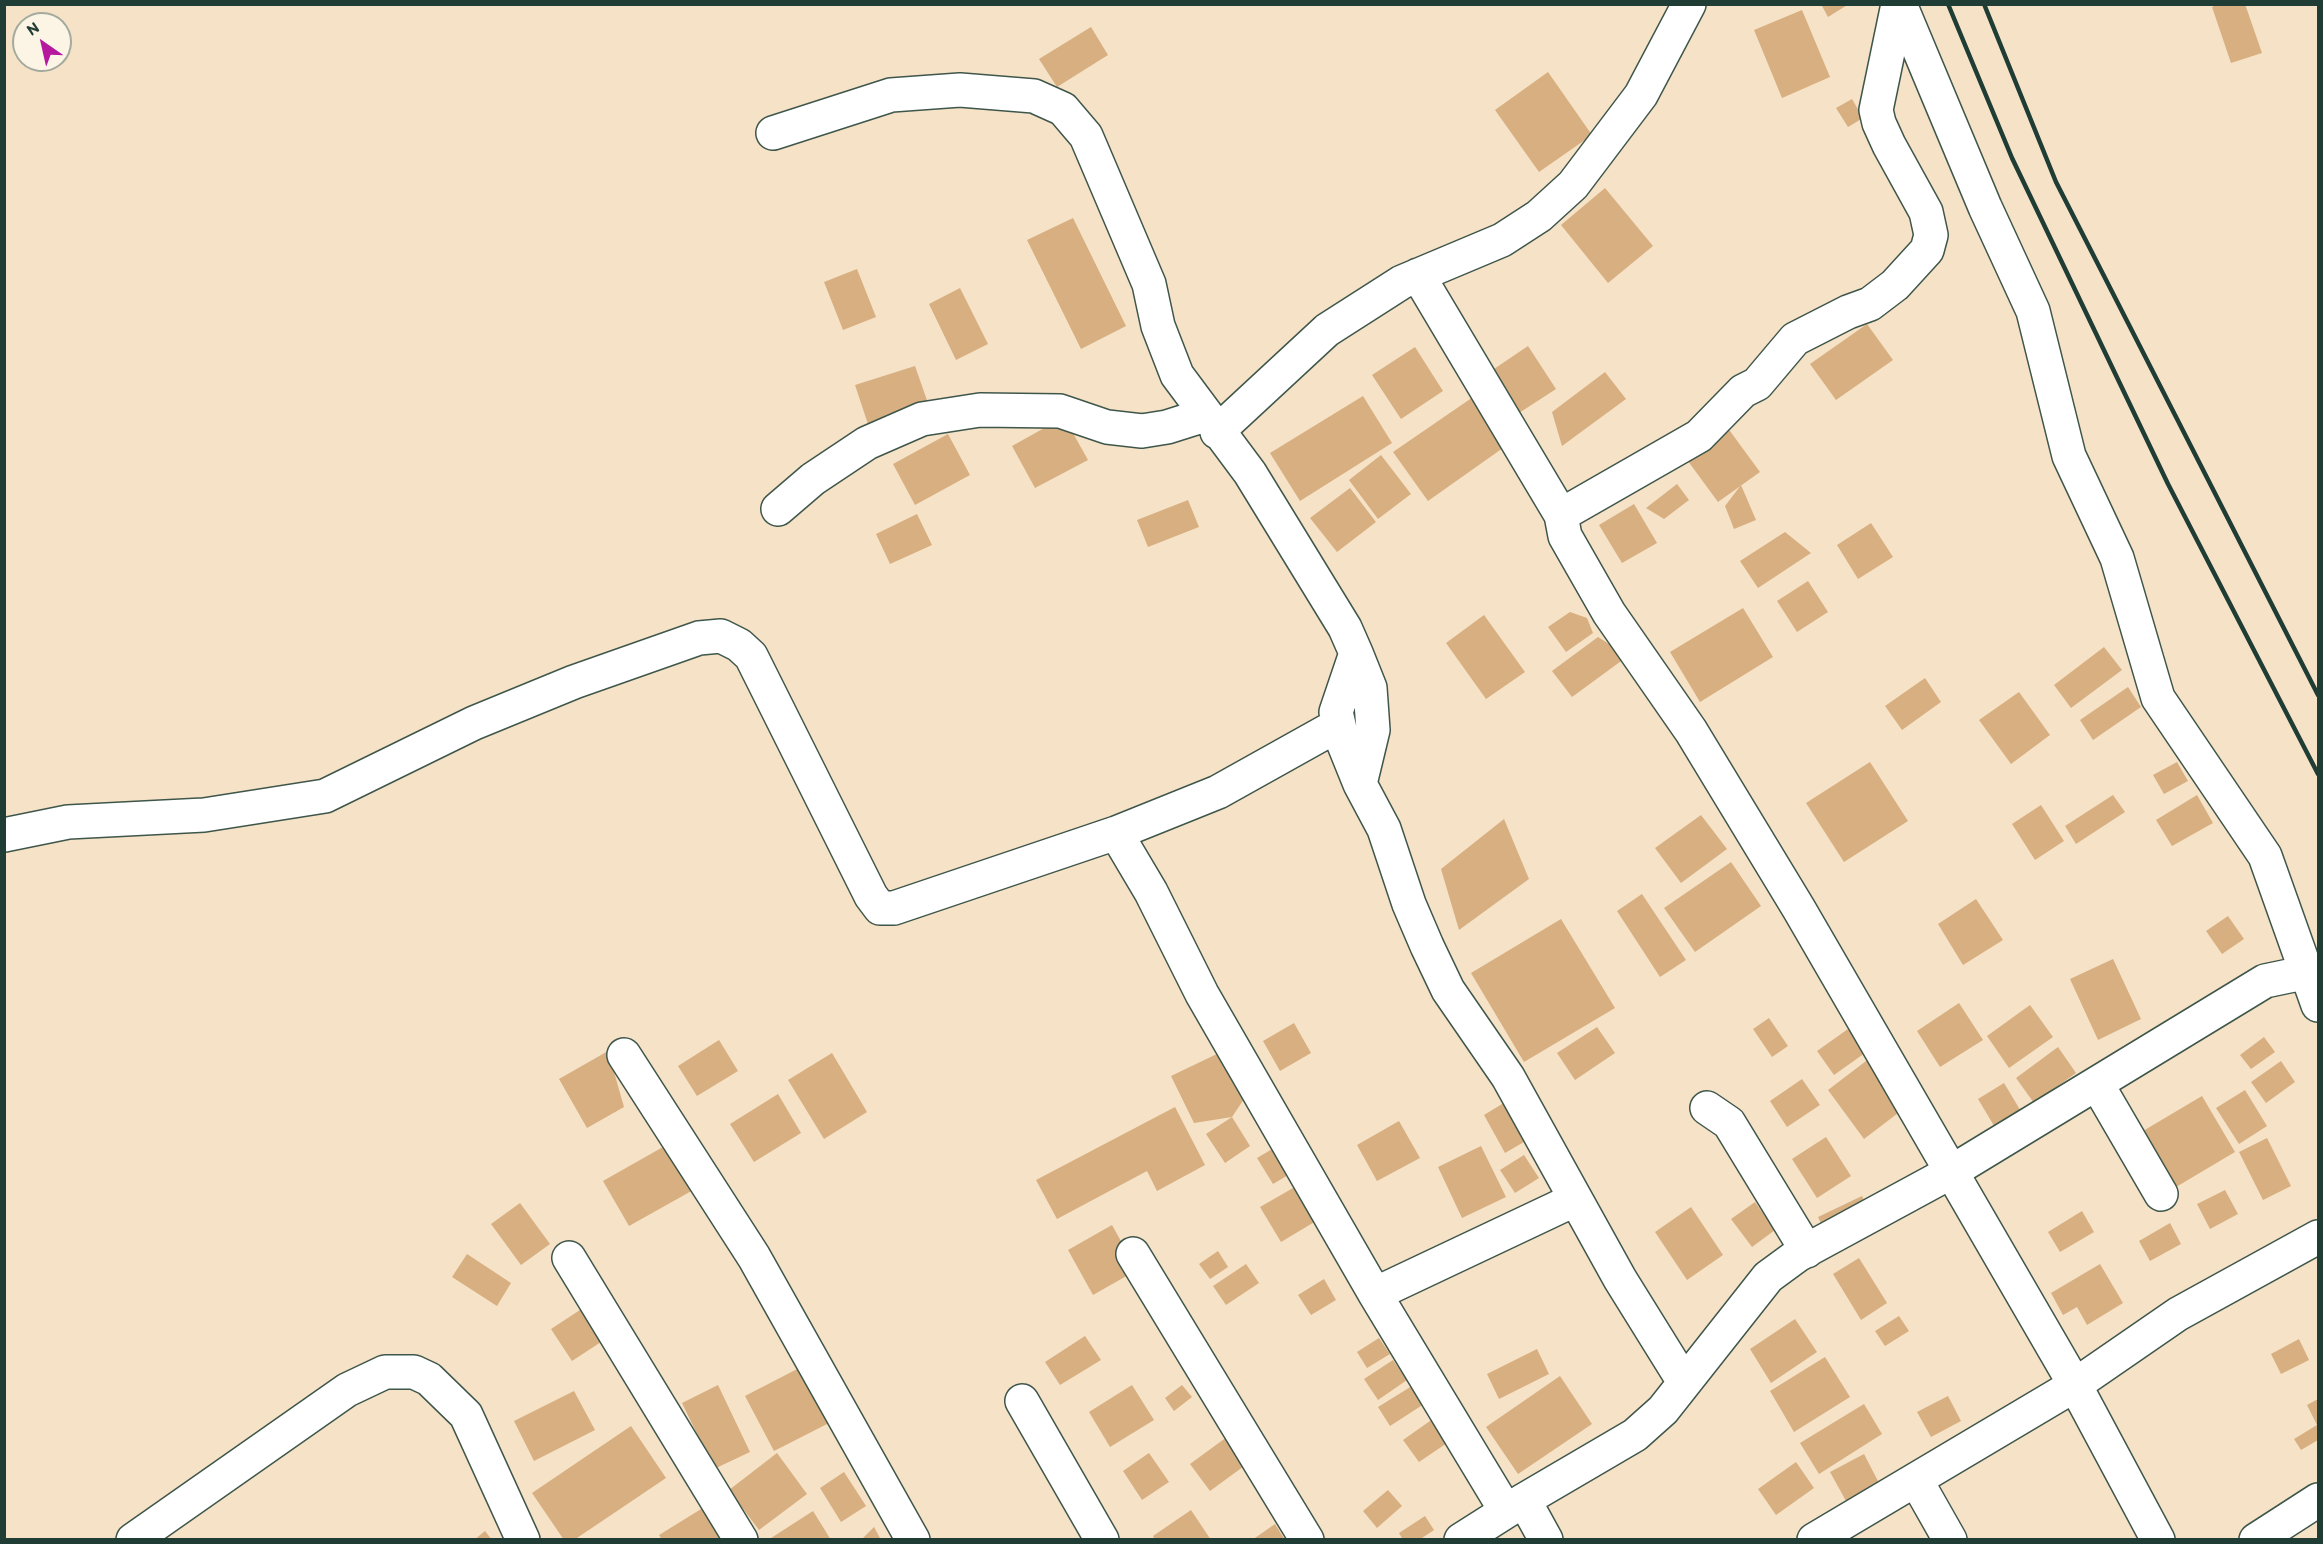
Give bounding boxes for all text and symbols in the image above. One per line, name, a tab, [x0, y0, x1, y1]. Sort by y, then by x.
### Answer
north arrow	[12, 12, 72, 72]
text: N	[23, 17, 43, 39]

